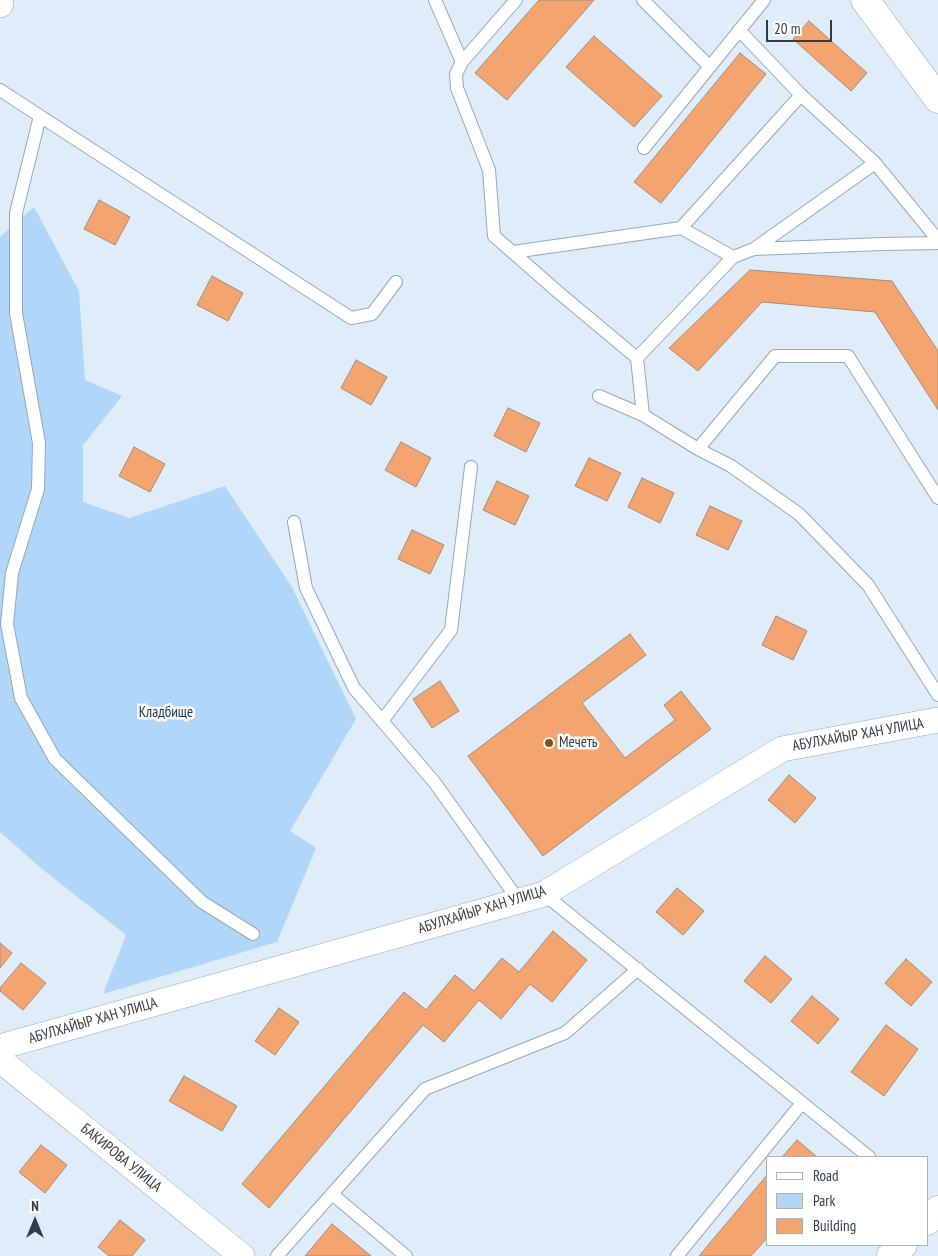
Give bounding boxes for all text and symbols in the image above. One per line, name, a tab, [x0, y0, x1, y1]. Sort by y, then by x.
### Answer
scale bar	[768, 10, 834, 42]
text: 20 m	[774, 19, 800, 38]
park label: Кладбище	[139, 704, 193, 722]
street label: АБУЛХАЙЫР ХАН УЛИЦА	[791, 715, 925, 755]
place label: Мечеть	[559, 734, 597, 752]
marker: Мечеть	[543, 737, 555, 749]
street label: АБУЛХАЙЫР ХАН УЛИЦА	[416, 882, 548, 938]
street label: АБУЛХАЙЫР ХАН УЛИЦА	[27, 994, 159, 1048]
street label: БАКИРОВА УЛИЦА	[77, 1120, 165, 1196]
legend	[766, 1156, 928, 1246]
text: Road	[813, 1166, 839, 1185]
text: Park	[813, 1191, 835, 1210]
north arrow	[10, 1196, 60, 1246]
text: N	[31, 1197, 39, 1215]
text: Building	[813, 1216, 856, 1235]

